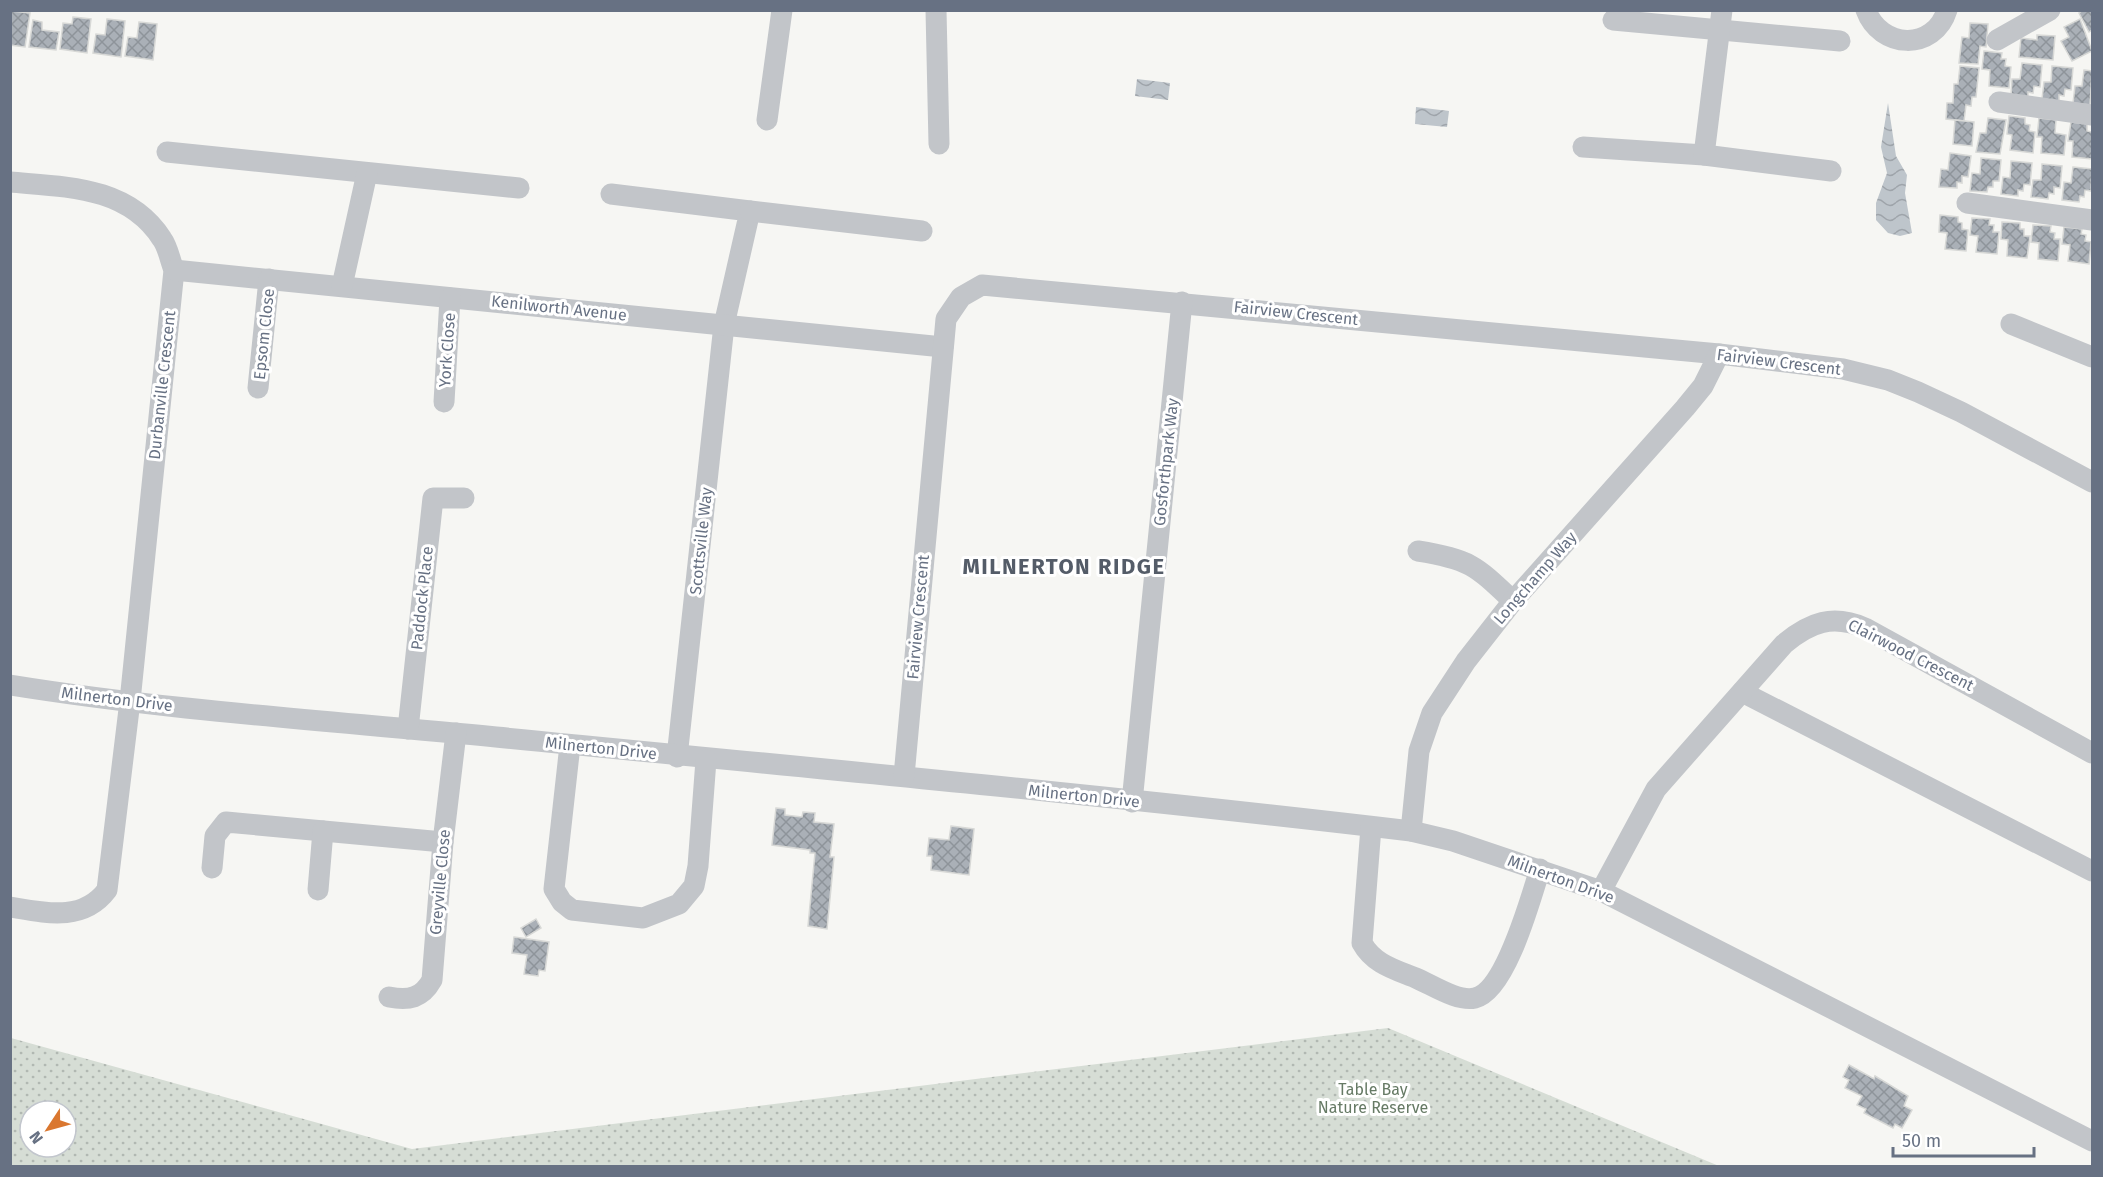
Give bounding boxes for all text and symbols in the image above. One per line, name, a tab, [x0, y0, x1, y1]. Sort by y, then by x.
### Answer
street label: Epsom Close	[250, 287, 278, 381]
street label: Kenilworth Avenue	[490, 291, 628, 325]
street label: Fairview Crescent	[1233, 297, 1359, 329]
street label: Durbanville Crescent	[145, 309, 179, 460]
street label: York Close	[435, 312, 459, 388]
street label: Fairview Crescent	[1716, 345, 1842, 379]
street label: Gosforthpark Way	[1150, 397, 1182, 527]
street label: Scottsville Way	[686, 486, 716, 596]
street label: Longchamp Way	[1490, 528, 1581, 628]
street label: Paddock Place	[407, 545, 437, 651]
district label: MILNERTON RIDGE	[962, 553, 1166, 580]
street label: Fairview Crescent	[903, 554, 933, 680]
street label: Clairwood Crescent	[1845, 615, 1977, 695]
street label: Milnerton Drive	[60, 683, 174, 715]
street label: Milnerton Drive	[544, 733, 658, 763]
street label: Milnerton Drive	[1027, 781, 1141, 811]
street label: Greyville Close	[426, 828, 454, 936]
street label: Milnerton Drive	[1505, 851, 1617, 907]
park label: Table Bay Nature Reserve	[1318, 1080, 1428, 1117]
north arrow	[18, 1099, 78, 1159]
scale bar	[1893, 1120, 2034, 1158]
text: N	[25, 1128, 47, 1147]
text: 50 m	[1902, 1130, 1941, 1152]

